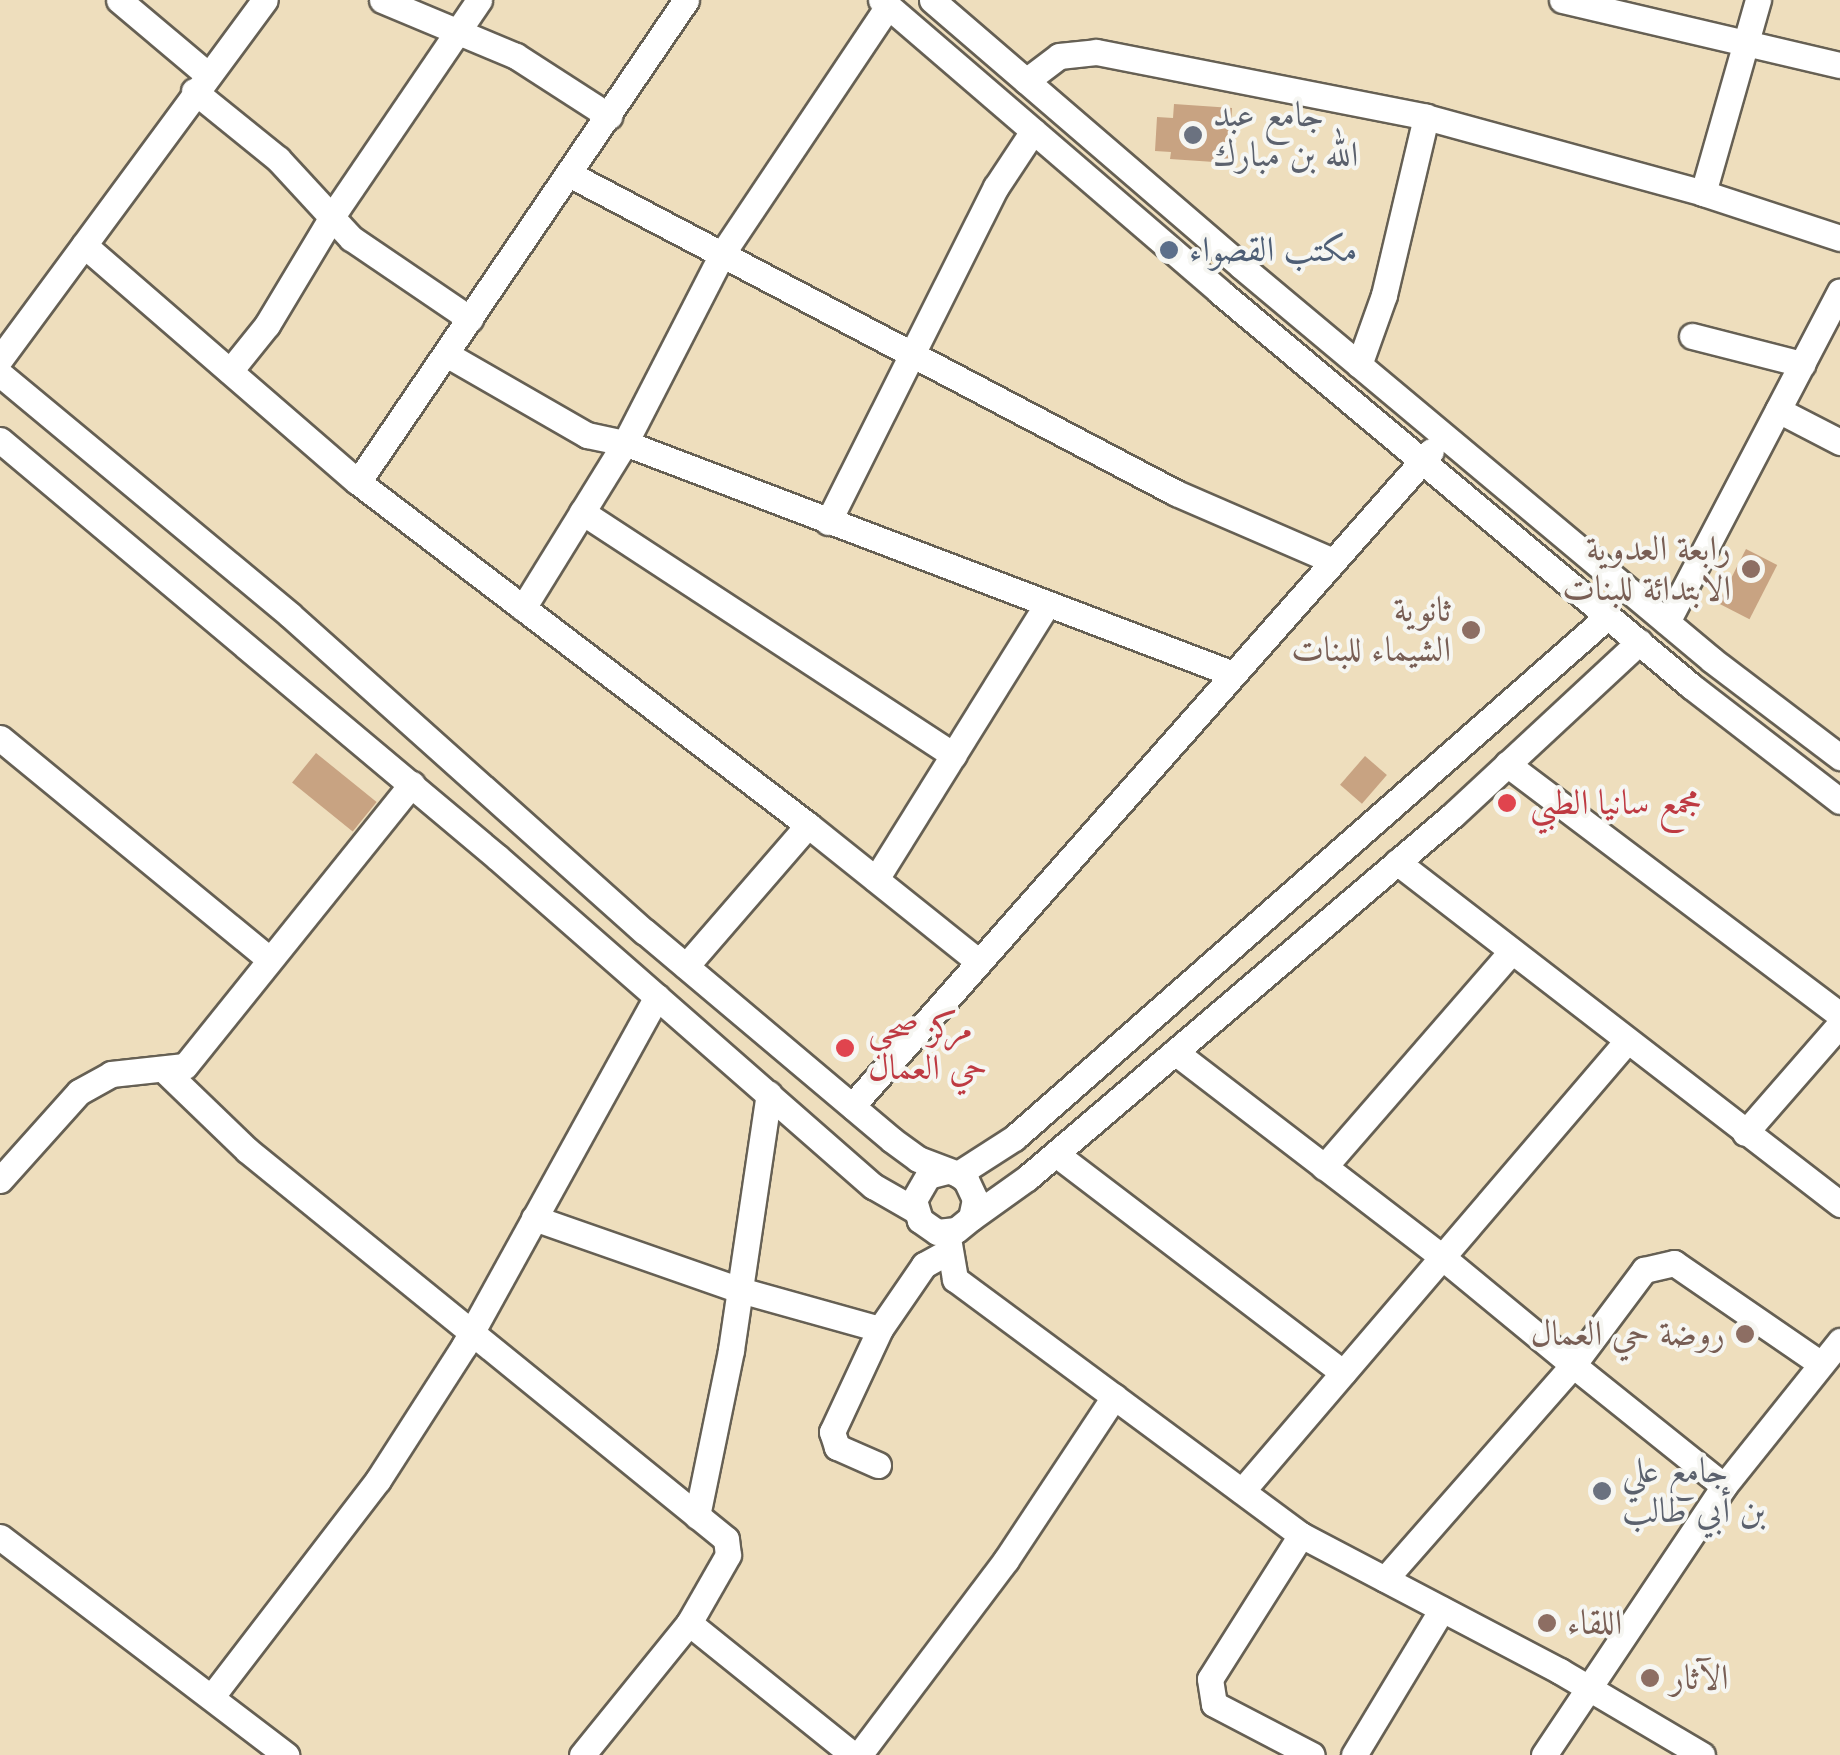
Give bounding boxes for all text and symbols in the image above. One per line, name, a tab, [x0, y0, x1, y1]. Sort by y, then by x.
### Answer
place label: جامع عبد الله بن مبارك	[1213, 94, 1358, 176]
marker: جامع عبد الله بن مبارك	[1182, 124, 1204, 146]
place label: مكتب القصواء	[1189, 229, 1357, 271]
marker: مكتب القصواء	[1158, 239, 1180, 261]
place label: رابعة العدوية الابتدائة للبنات	[1562, 528, 1731, 610]
marker: رابعة العدوية الابتدائة للبنات	[1740, 558, 1762, 580]
place label: ثانوية الشيماء للبنات	[1291, 589, 1451, 671]
marker: ثانوية الشيماء للبنات	[1460, 619, 1482, 641]
place label: مجمع سانيا الطبي	[1530, 782, 1701, 824]
marker: مجمع سانيا الطبي	[1494, 790, 1520, 816]
place label: مركز صحي حي العمال	[868, 1007, 987, 1089]
marker: مركز صحي حي العمال	[832, 1035, 858, 1061]
place label: روضة حي العمال	[1530, 1313, 1725, 1355]
marker: روضة حي العمال	[1734, 1323, 1756, 1345]
place label: جامع علي بن أبي طالب	[1622, 1450, 1766, 1532]
marker: جامع علي بن أبي طالب	[1591, 1480, 1613, 1502]
place label: اللقاء	[1567, 1602, 1622, 1644]
marker: اللقاء	[1536, 1612, 1558, 1634]
place label: الآثار	[1670, 1657, 1729, 1699]
marker: الآثار	[1639, 1667, 1661, 1689]

